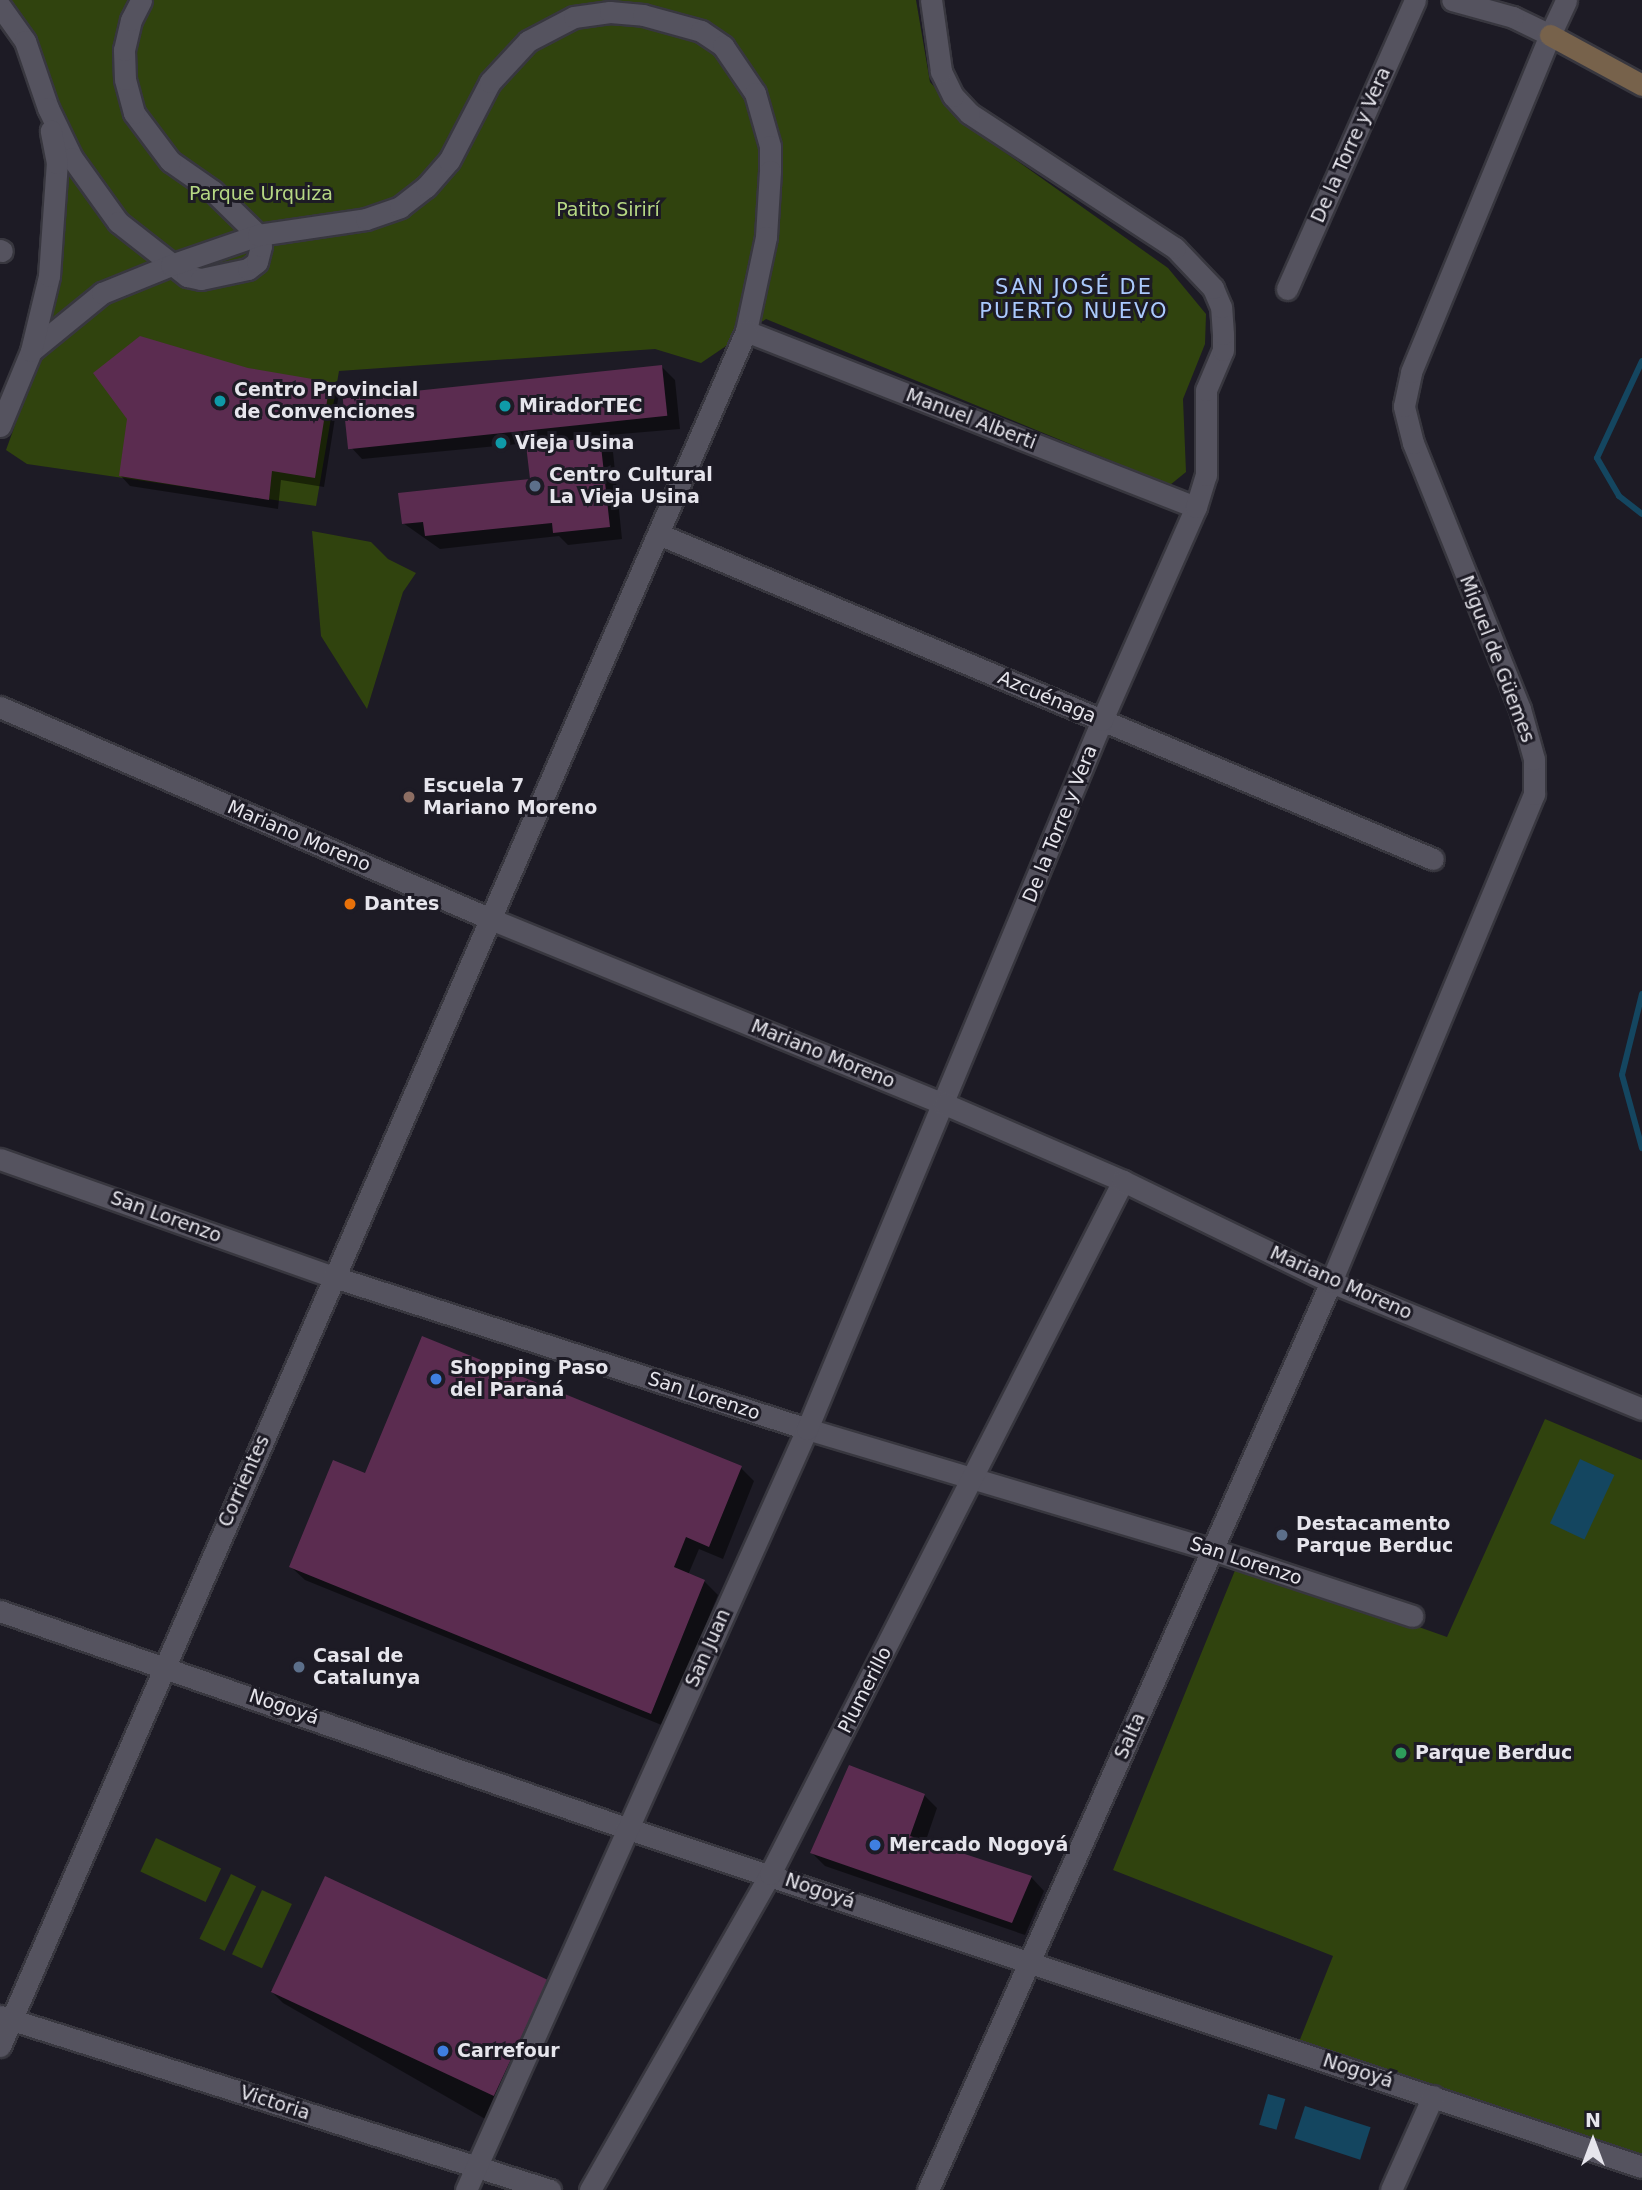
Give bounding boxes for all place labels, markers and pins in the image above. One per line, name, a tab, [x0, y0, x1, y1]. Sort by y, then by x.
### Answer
place label: Centro Provincial de Convenciones	[234, 379, 418, 423]
marker: Centro Provincial de Convenciones	[212, 393, 228, 409]
place label: MiradorTEC	[519, 395, 643, 417]
marker: MiradorTEC	[497, 398, 513, 414]
place label: Vieja Usina	[515, 432, 634, 454]
marker: Vieja Usina	[493, 435, 509, 451]
place label: Centro Cultural La Vieja Usina	[549, 464, 713, 508]
marker: Centro Cultural La Vieja Usina	[527, 478, 543, 494]
place label: Escuela 7 Mariano Moreno	[423, 775, 597, 819]
marker: Escuela 7 Mariano Moreno	[401, 789, 417, 805]
place label: Dantes	[364, 893, 439, 915]
marker: Dantes	[342, 896, 358, 912]
place label: Shopping Paso del Paraná	[450, 1357, 608, 1401]
marker: Shopping Paso del Paraná	[428, 1371, 444, 1387]
place label: Destacamento Parque Berduc	[1296, 1513, 1453, 1557]
marker: Destacamento Parque Berduc	[1274, 1527, 1290, 1543]
place label: Casal de Catalunya	[313, 1645, 420, 1689]
marker: Casal de Catalunya	[291, 1659, 307, 1675]
place label: Parque Berduc	[1415, 1742, 1572, 1764]
marker: Parque Berduc	[1393, 1745, 1409, 1761]
place label: Mercado Nogoyá	[889, 1834, 1068, 1856]
marker: Mercado Nogoyá	[867, 1837, 883, 1853]
place label: Carrefour	[457, 2040, 560, 2062]
marker: Carrefour	[435, 2043, 451, 2059]

